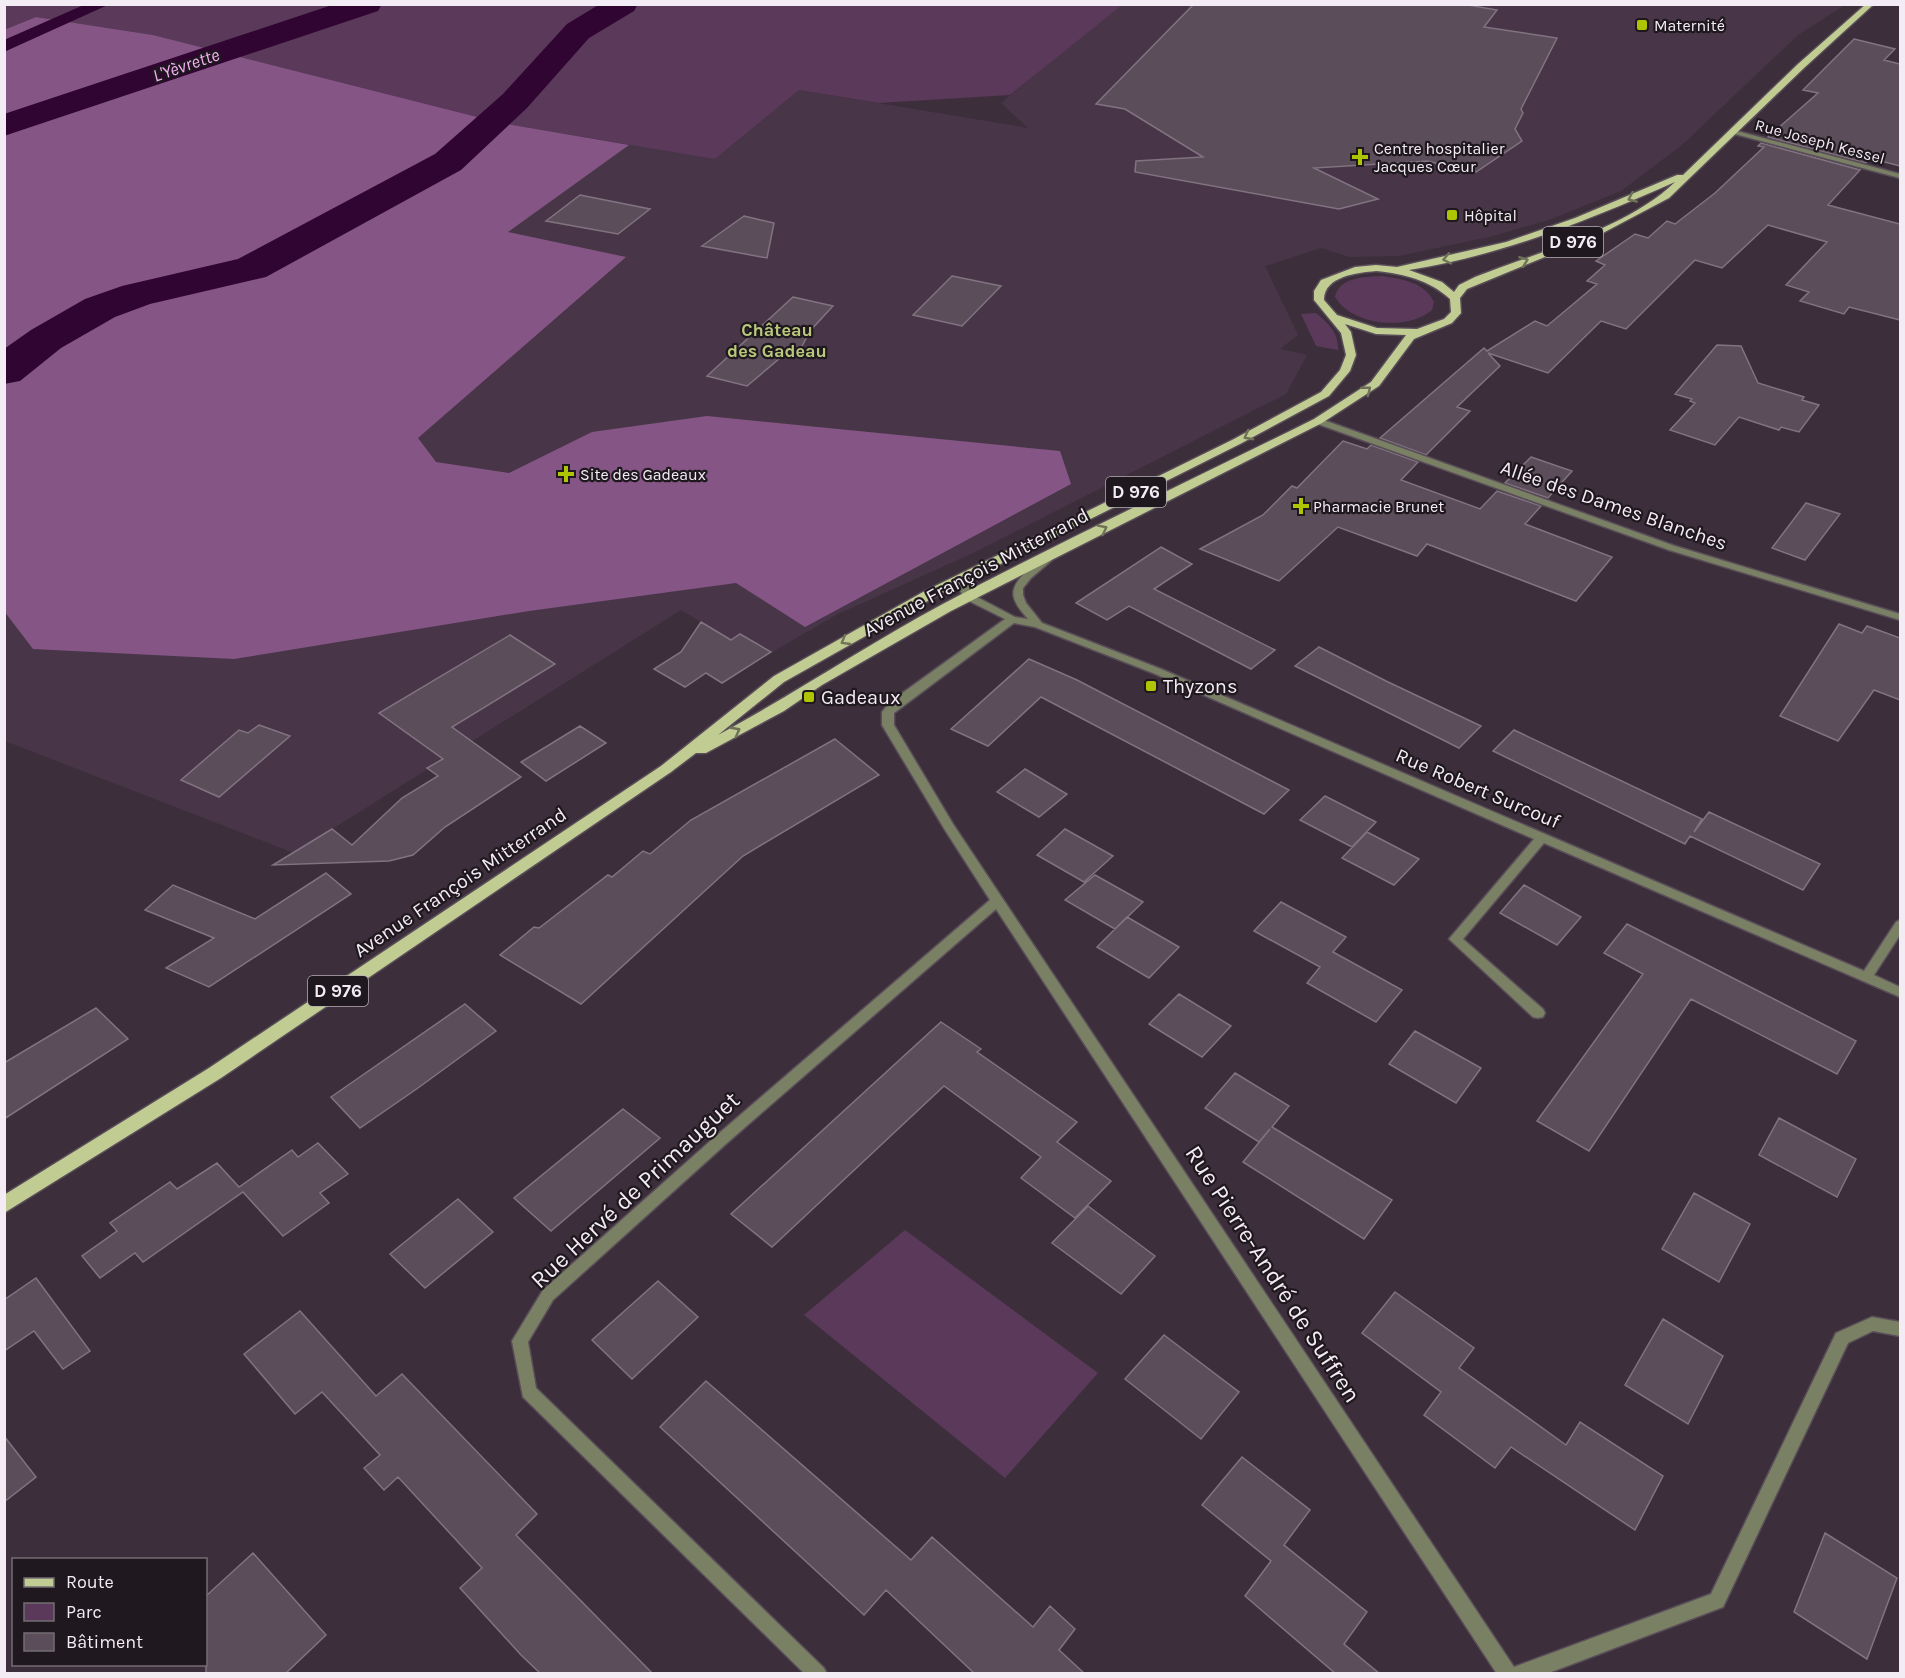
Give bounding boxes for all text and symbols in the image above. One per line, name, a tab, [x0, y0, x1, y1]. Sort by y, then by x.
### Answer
place label: Maternité	[1654, 16, 1725, 35]
marker: Maternité	[1635, 18, 1649, 32]
water label: L'Yèvrette	[150, 43, 222, 87]
street label: Rue Joseph Kessel	[1753, 115, 1887, 168]
place label: Centre hospitalier Jacques Cœur	[1374, 139, 1505, 176]
marker: Centre hospitalier Jacques Cœur	[1351, 148, 1369, 166]
one-way arrow	[1627, 191, 1638, 203]
place label: Hôpital	[1464, 206, 1517, 225]
marker: Hôpital	[1445, 208, 1459, 222]
road number: D 976	[1543, 227, 1603, 257]
one-way arrow	[1442, 251, 1452, 264]
one-way arrow	[1518, 256, 1529, 268]
district label: Château des Gadeau	[727, 319, 827, 362]
one-way arrow	[1361, 386, 1372, 397]
one-way arrow	[1244, 429, 1254, 440]
street label: Allée des Dames Blanches	[1498, 456, 1730, 555]
marker: Site des Gadeaux	[557, 465, 575, 483]
place label: Site des Gadeaux	[580, 465, 706, 484]
road number: D 976	[1106, 477, 1166, 507]
place label: Pharmacie Brunet	[1313, 497, 1444, 516]
marker: Pharmacie Brunet	[1294, 499, 1308, 513]
street label: Avenue François Mitterrand	[860, 503, 1093, 642]
one-way arrow	[1097, 524, 1108, 536]
one-way arrow	[841, 633, 851, 645]
place label: Thyzons	[1163, 675, 1237, 698]
marker: Thyzons	[1144, 679, 1158, 693]
place label: Gadeaux	[821, 686, 900, 709]
marker: Gadeaux	[802, 690, 816, 704]
one-way arrow	[730, 727, 741, 738]
street label: Rue Robert Surcouf	[1392, 744, 1563, 833]
street label: Avenue François Mitterrand	[350, 803, 571, 962]
road number: D 976	[308, 976, 368, 1006]
street label: Rue Hervé de Primauguet	[525, 1086, 745, 1294]
street label: Rue Pierre-André de Suffren	[1179, 1140, 1367, 1408]
legend	[12, 1558, 207, 1666]
text: Route	[66, 1571, 114, 1593]
text: Parc	[66, 1601, 102, 1623]
text: Bâtiment	[66, 1631, 143, 1653]

